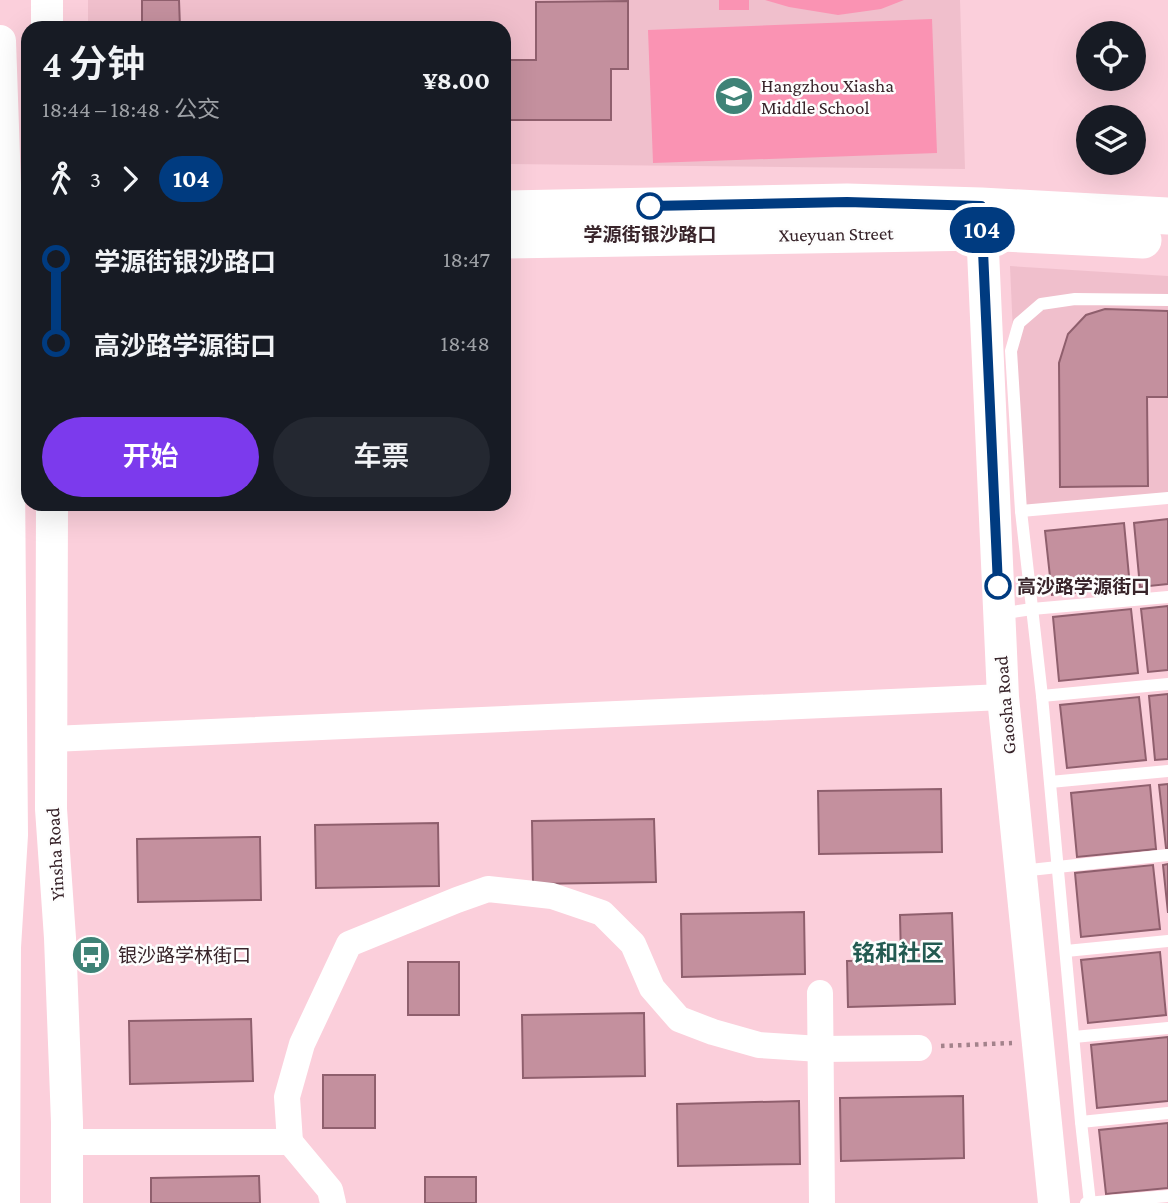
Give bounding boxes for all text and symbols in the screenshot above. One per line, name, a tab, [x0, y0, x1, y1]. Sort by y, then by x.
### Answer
map controls	[1076, 21, 1146, 175]
button: locate	[1076, 21, 1146, 91]
text: 4 分钟	[42, 43, 145, 85]
text: ¥8.00	[423, 66, 490, 95]
school or university icon: Hangzhou Xiasha Middle School	[713, 75, 755, 117]
place label: Hangzhou Xiasha Middle School	[761, 75, 894, 118]
text: 18:44 – 18:48 · 公交	[42, 96, 220, 122]
button: layers	[1076, 105, 1146, 175]
icon: walk	[42, 160, 80, 198]
icon: forward	[111, 160, 149, 198]
text: 104	[173, 165, 209, 192]
text: 3	[90, 166, 101, 192]
marker: 学源街银沙路口	[637, 193, 663, 219]
line badge: 104	[942, 207, 1022, 253]
text: 104	[964, 216, 1000, 243]
street label: Xueyuan Street	[778, 222, 894, 246]
place label: 学源街银沙路口	[583, 224, 717, 245]
text: 18:47	[443, 246, 490, 272]
text: 学源街银沙路口	[94, 248, 276, 277]
text: 18:48	[441, 330, 490, 356]
text: 高沙路学源街口	[94, 332, 276, 361]
button: 开始	[42, 417, 259, 497]
button: 车票	[273, 417, 490, 497]
marker: 高沙路学源街口	[985, 573, 1011, 599]
place label: 高沙路学源街口	[1017, 576, 1150, 597]
street label: Gaosha Road	[990, 655, 1020, 755]
street label: Yinsha Road	[42, 807, 68, 901]
bus stop icon: 银沙路学林街口	[70, 934, 112, 976]
district label: 铭和社区	[852, 940, 944, 966]
place label: 银沙路学林街口	[118, 945, 251, 966]

